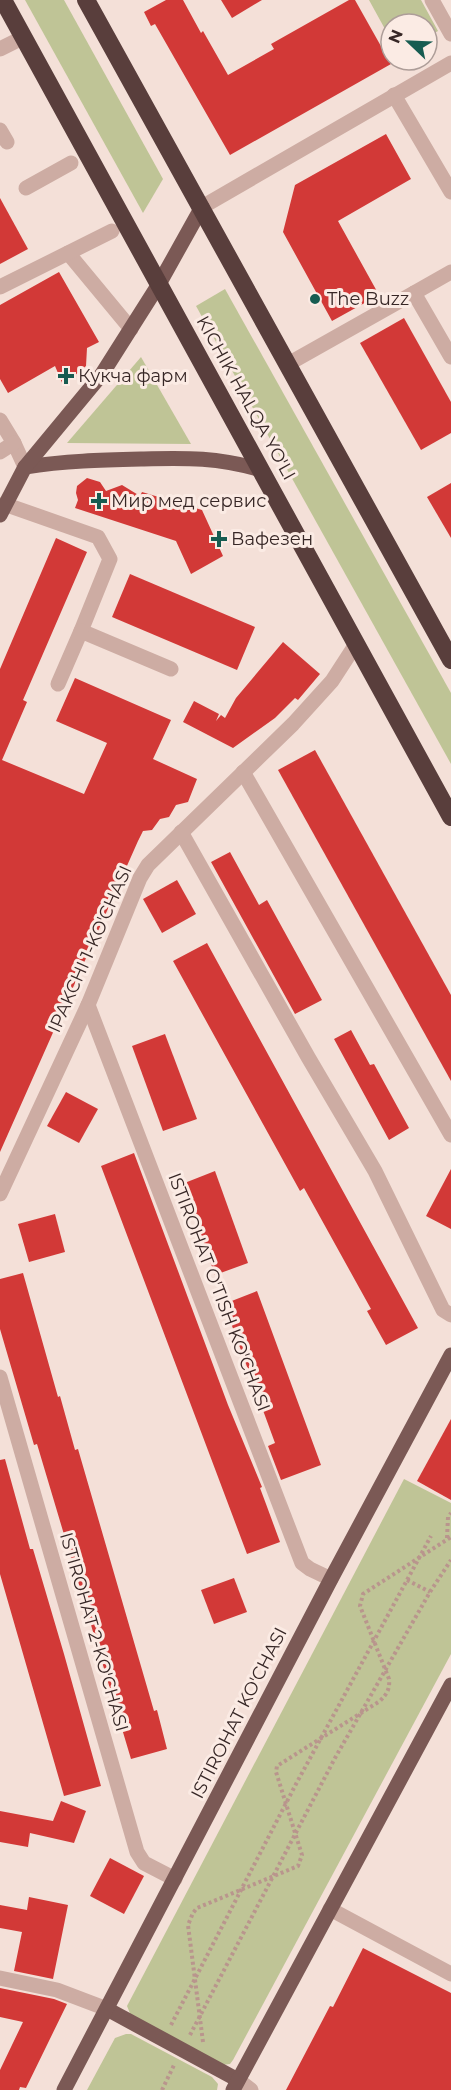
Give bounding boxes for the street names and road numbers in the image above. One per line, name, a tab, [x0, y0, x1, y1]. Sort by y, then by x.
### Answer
street label: KICHIK HALQA YO'LI	[192, 312, 300, 484]
street label: IPAKCHI 1-KO'CHASI	[43, 862, 137, 1036]
street label: ISTIROHAT O'TISH KO'CHASI	[163, 1170, 275, 1414]
street label: ISTIROHAT 2-KO'CHASI	[55, 1530, 133, 1734]
street label: ISTIROHAT KO'CHASI	[186, 1624, 292, 1802]

